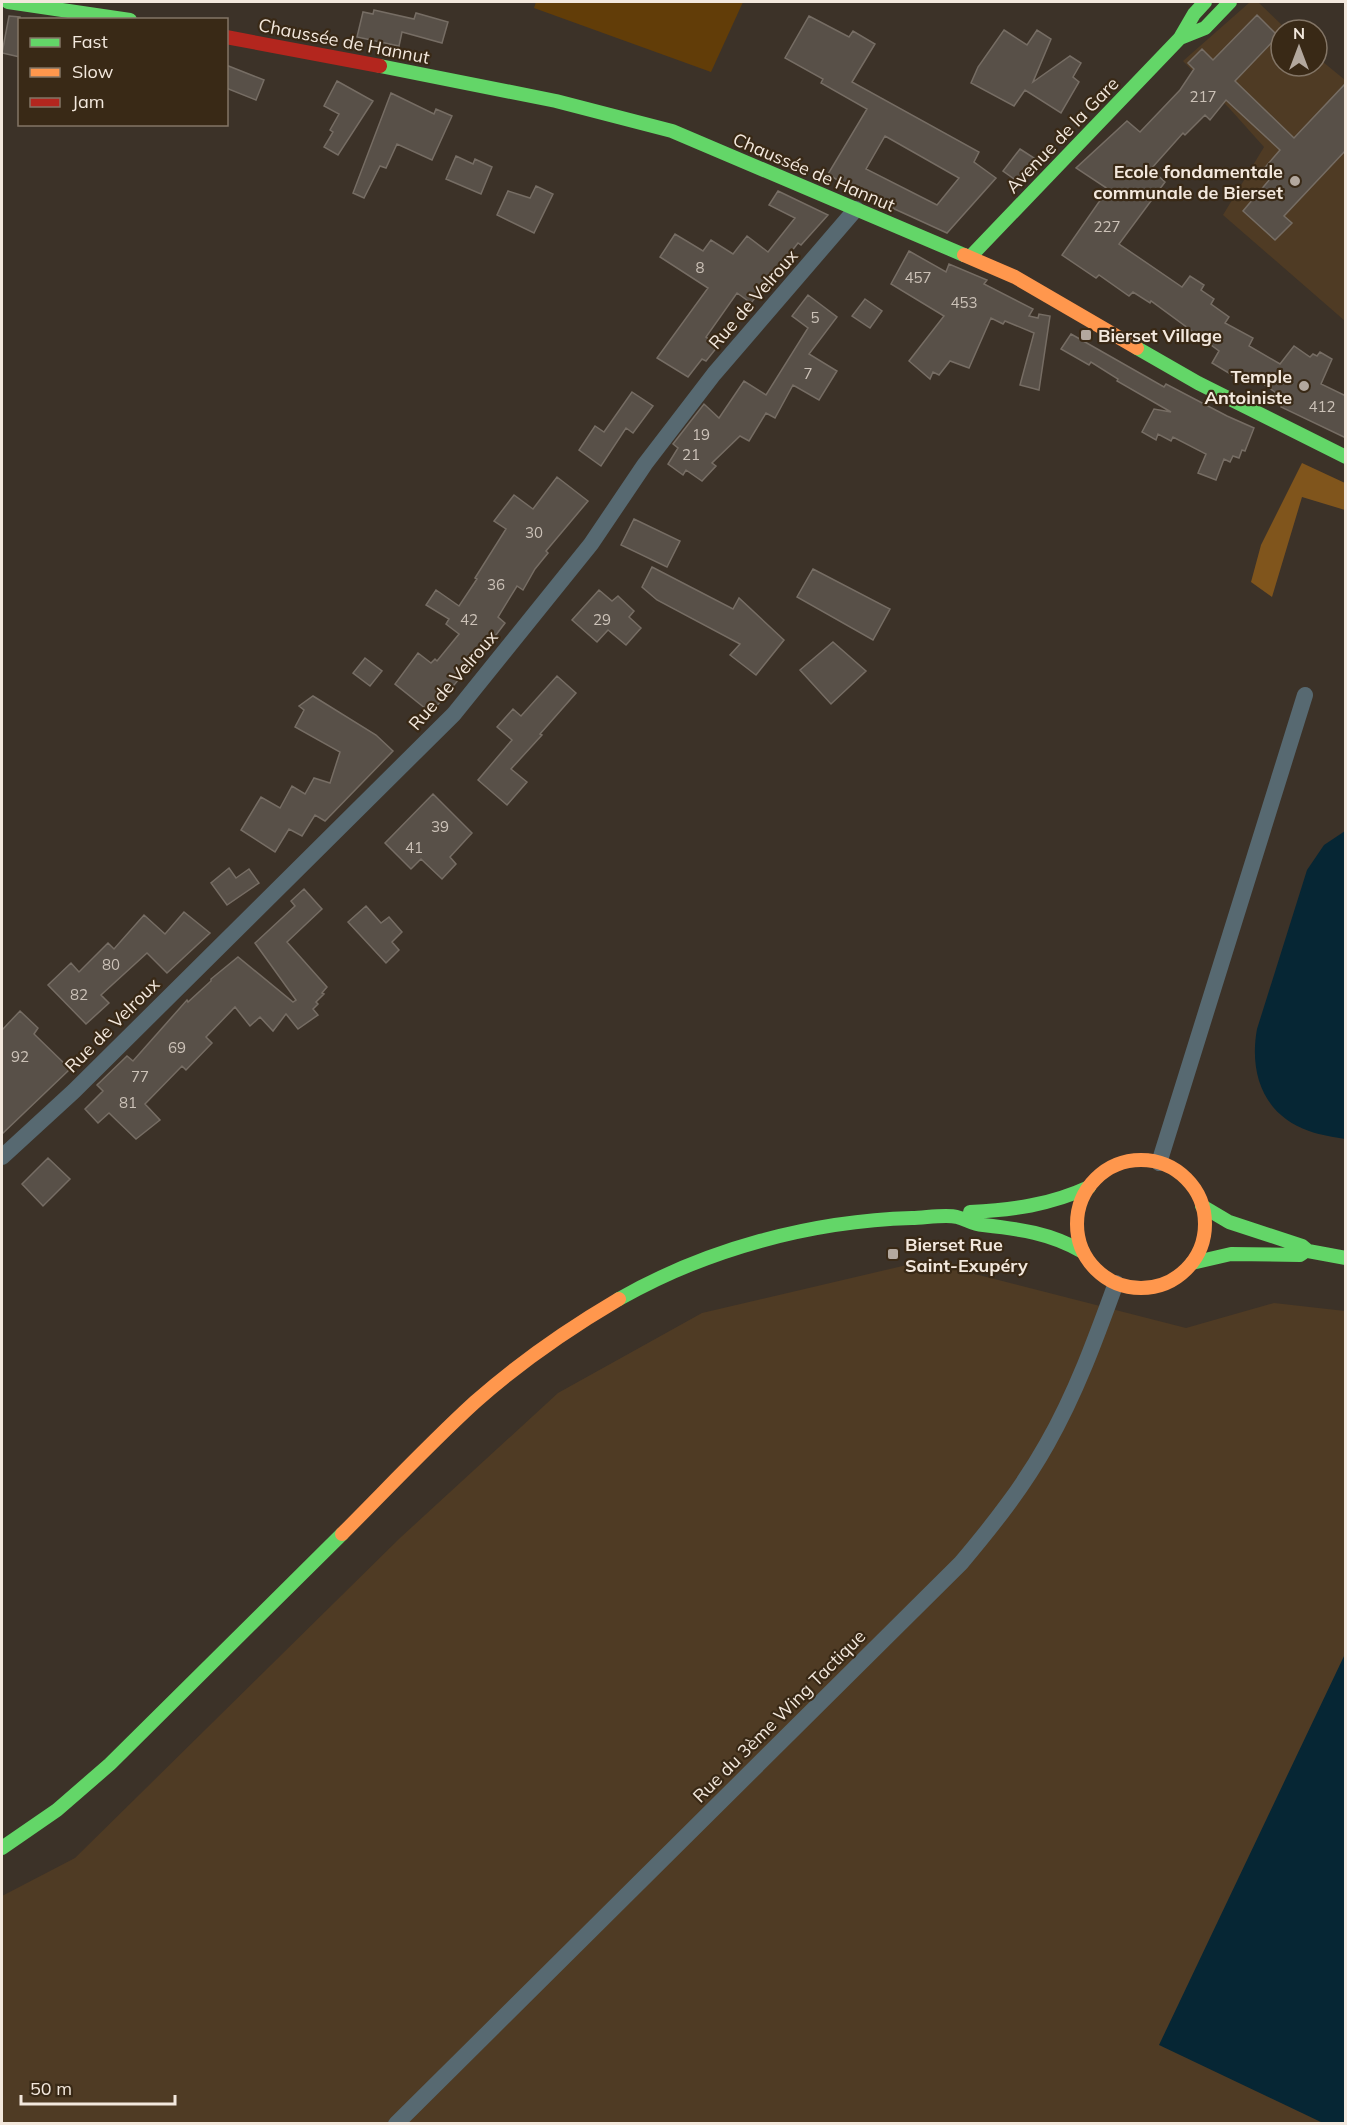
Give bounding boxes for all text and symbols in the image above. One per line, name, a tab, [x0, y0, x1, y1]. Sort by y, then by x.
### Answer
street label: Chaussée de Hannut	[256, 13, 432, 69]
legend	[18, 18, 228, 126]
north arrow	[1269, 18, 1329, 78]
text: N	[1293, 23, 1305, 43]
text: Fast	[72, 30, 108, 53]
text: Slow	[72, 60, 114, 83]
street label: Avenue de la Gare	[1001, 72, 1123, 198]
house number: 217	[1189, 87, 1217, 106]
text: Jam	[72, 90, 105, 113]
street label: Chaussée de Hannut	[729, 127, 899, 217]
place label: Ecole fondamentale communale de Bierset	[1093, 160, 1283, 204]
marker: Ecole fondamentale communale de Bierset	[1288, 174, 1302, 188]
house number: 227	[1093, 217, 1121, 236]
street label: Rue de Velroux	[703, 244, 803, 354]
house number: 8	[695, 258, 705, 277]
house number: 457	[904, 268, 932, 287]
house number: 453	[950, 293, 978, 312]
house number: 5	[810, 308, 820, 327]
place label: Bierset Village	[1098, 324, 1222, 347]
marker: Bierset Village	[1079, 328, 1093, 342]
house number: 7	[803, 364, 813, 383]
place label: Temple Antoiniste	[1204, 365, 1292, 409]
marker: Temple Antoiniste	[1297, 379, 1311, 393]
house number: 412	[1308, 397, 1336, 416]
house number: 19	[692, 425, 710, 444]
house number: 21	[682, 445, 700, 464]
house number: 30	[525, 523, 543, 542]
house number: 36	[487, 575, 505, 594]
house number: 42	[460, 610, 478, 629]
house number: 29	[593, 610, 611, 629]
street label: Rue de Velroux	[403, 625, 503, 735]
house number: 39	[431, 817, 449, 836]
house number: 41	[405, 838, 423, 857]
house number: 80	[102, 955, 120, 974]
street label: Rue de Velroux	[60, 972, 165, 1077]
house number: 82	[70, 985, 88, 1004]
house number: 69	[168, 1038, 186, 1057]
house number: 92	[11, 1047, 29, 1066]
house number: 77	[131, 1067, 149, 1086]
house number: 81	[119, 1093, 137, 1112]
place label: Bierset Rue Saint-Exupéry	[905, 1233, 1028, 1277]
marker: Bierset Rue Saint-Exupéry	[886, 1247, 900, 1261]
street label: Rue du 3ème Wing Tactique	[688, 1625, 870, 1807]
scale bar	[21, 2068, 176, 2106]
text: 50 m	[30, 2077, 72, 2100]

